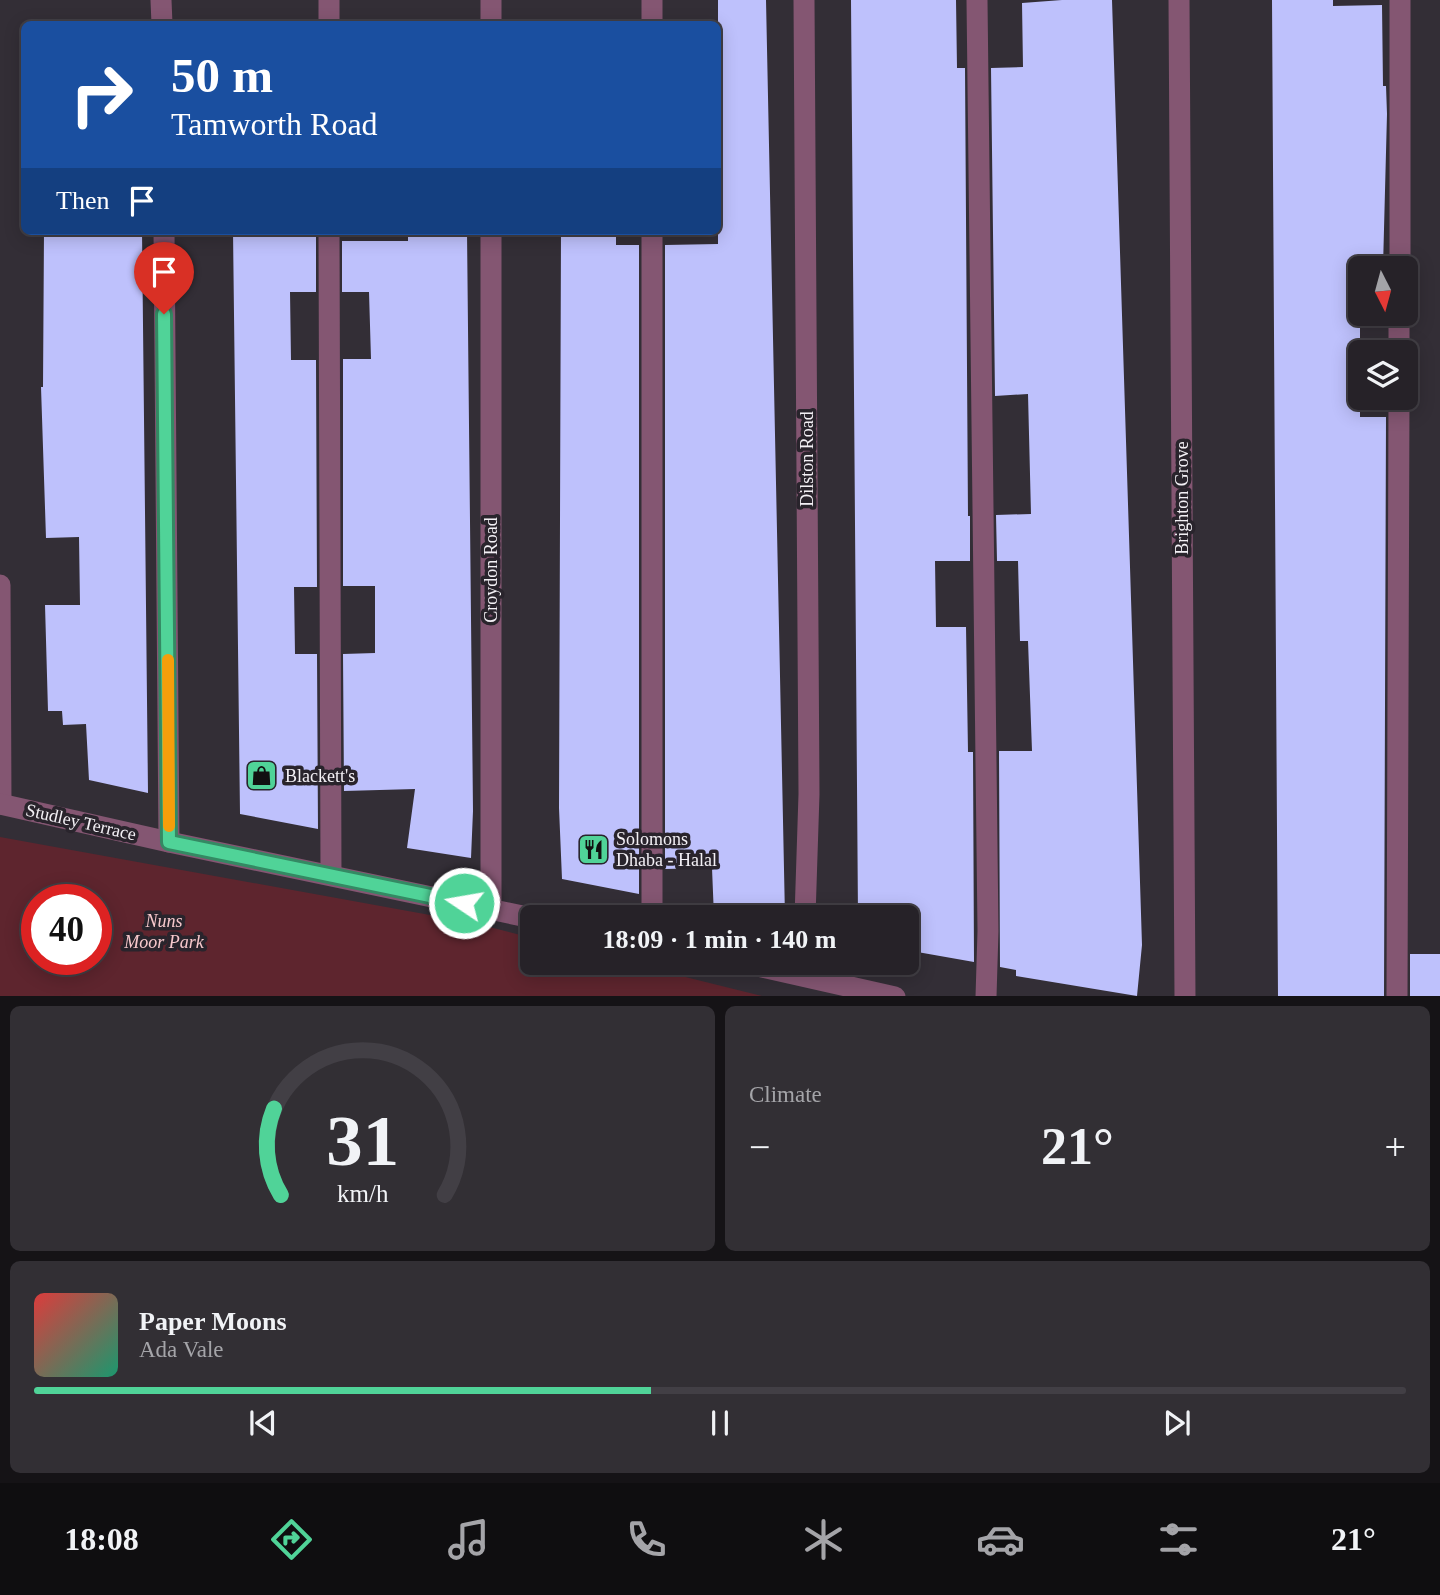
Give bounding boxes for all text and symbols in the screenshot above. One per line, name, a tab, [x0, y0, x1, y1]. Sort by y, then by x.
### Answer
text: 50 m	[171, 48, 273, 103]
icon: right	[56, 49, 147, 140]
text: Tamworth Road	[171, 106, 378, 142]
icon: arrive	[123, 182, 161, 220]
text: Then	[56, 186, 109, 215]
pin	[134, 242, 194, 314]
icon: arrive	[145, 253, 183, 291]
north arrow	[1348, 256, 1418, 326]
map controls	[1348, 256, 1418, 410]
button: layers	[1348, 340, 1418, 410]
street label: Dilston Road	[797, 411, 817, 507]
street label: Brighton Grove	[1172, 441, 1192, 555]
street label: Croydon Road	[481, 517, 501, 623]
shop icon: Blackett's	[245, 759, 279, 793]
place label: Blackett's	[285, 766, 355, 786]
street label: Studley Terrace	[24, 800, 138, 844]
place label: Solomons Dhaba - Halal	[616, 829, 717, 870]
restaurant icon: Solomons Dhaba - Halal	[576, 832, 610, 866]
position arrow	[427, 866, 501, 940]
speed limit sign: 40	[21, 884, 112, 975]
park label: Nuns Moor Park	[123, 911, 205, 952]
text: 18:09 · 1 min · 140 m	[603, 925, 837, 954]
text: Climate	[749, 1082, 822, 1107]
text: 31	[326, 1100, 399, 1181]
text: 21°	[1041, 1118, 1114, 1175]
text: −	[749, 1126, 770, 1168]
text: +	[1385, 1126, 1406, 1168]
text: km/h	[337, 1179, 389, 1206]
text: Paper Moons	[139, 1307, 287, 1336]
text: Ada Vale	[139, 1337, 224, 1362]
icon: previous	[244, 1404, 282, 1442]
icon: pause	[701, 1404, 739, 1442]
icon: next	[1158, 1404, 1196, 1442]
icon: directions	[267, 1515, 316, 1564]
icon: music	[444, 1515, 493, 1564]
icon: phone	[622, 1515, 671, 1564]
icon: climate	[799, 1515, 848, 1564]
icon: car	[976, 1515, 1025, 1564]
icon: filters	[1154, 1515, 1203, 1564]
text: 18:08	[64, 1521, 139, 1557]
text: 21°	[1331, 1521, 1376, 1557]

